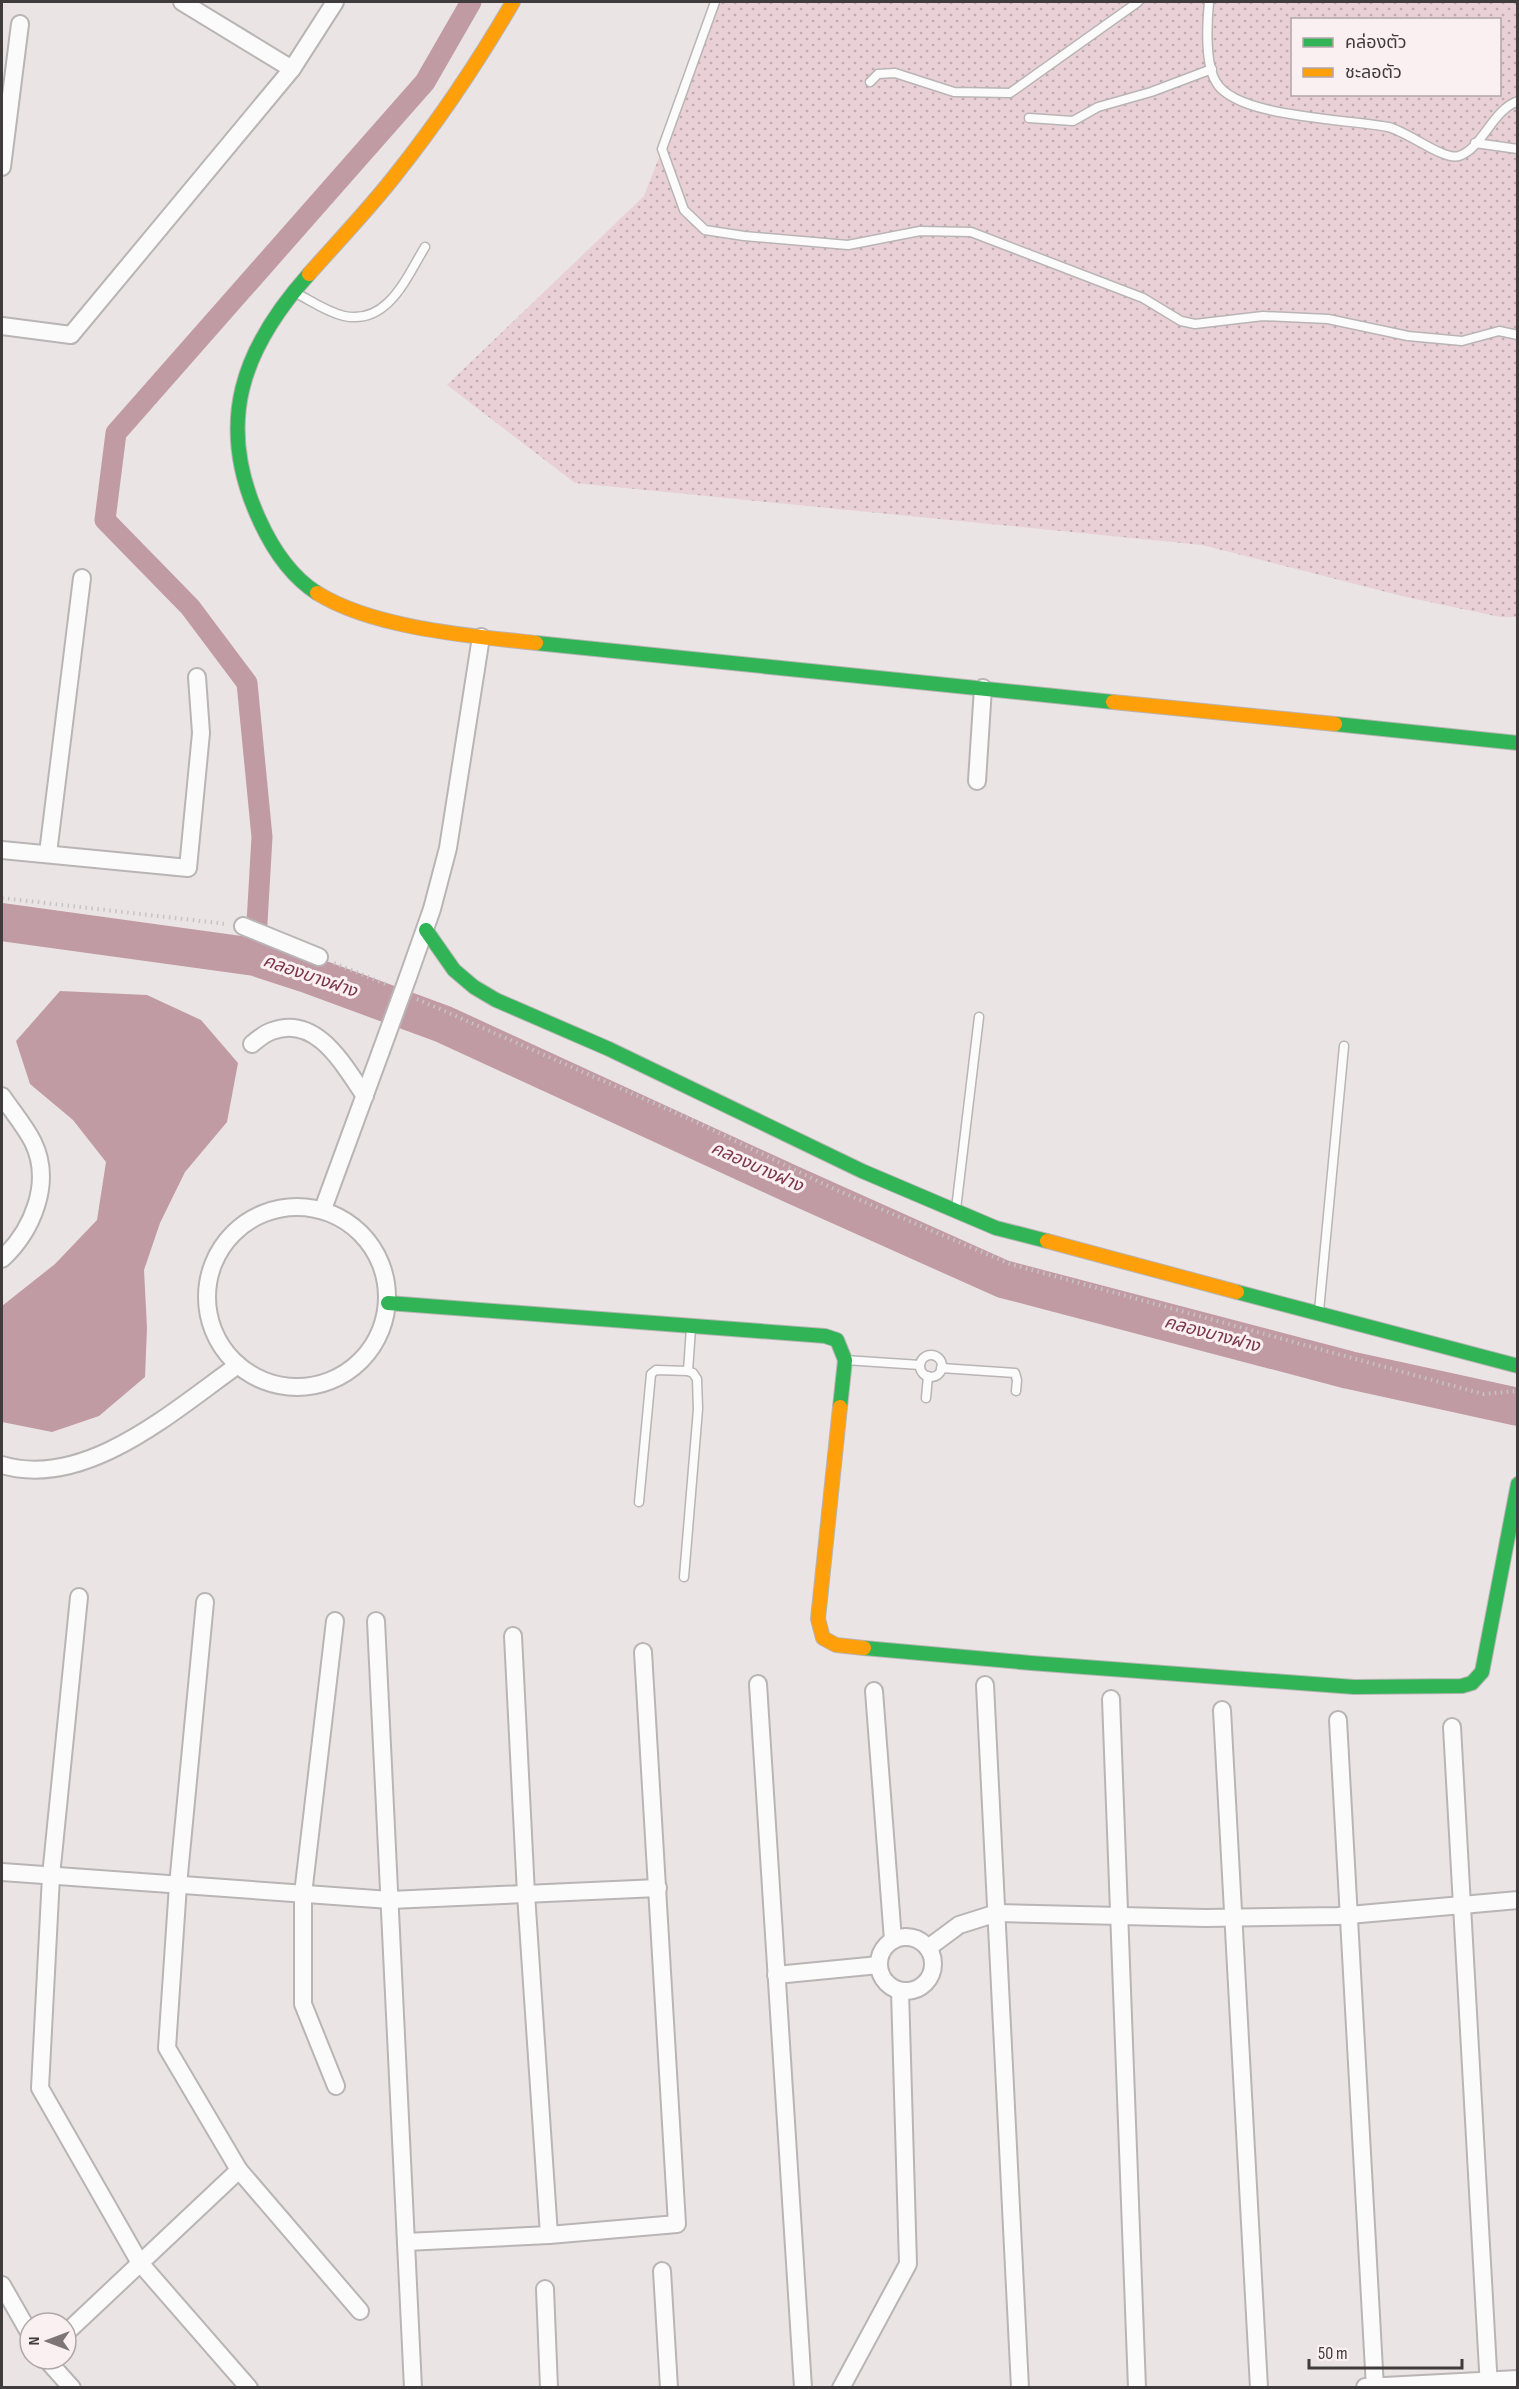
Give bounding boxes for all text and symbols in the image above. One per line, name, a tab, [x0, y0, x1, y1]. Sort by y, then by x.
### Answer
legend	[1291, 18, 1501, 96]
text: คล่องตัว	[1345, 32, 1407, 53]
text: ชะลอตัว	[1345, 62, 1402, 83]
water label: คลองบางฝาง	[260, 950, 361, 1002]
water label: คลองบางฝาง	[708, 1137, 807, 1197]
water label: คลองบางฝาง	[1162, 1311, 1263, 1357]
north arrow	[18, 2311, 78, 2371]
scale bar	[1309, 2332, 1462, 2370]
text: N	[25, 2337, 44, 2345]
text: 50 m	[1318, 2343, 1348, 2364]

